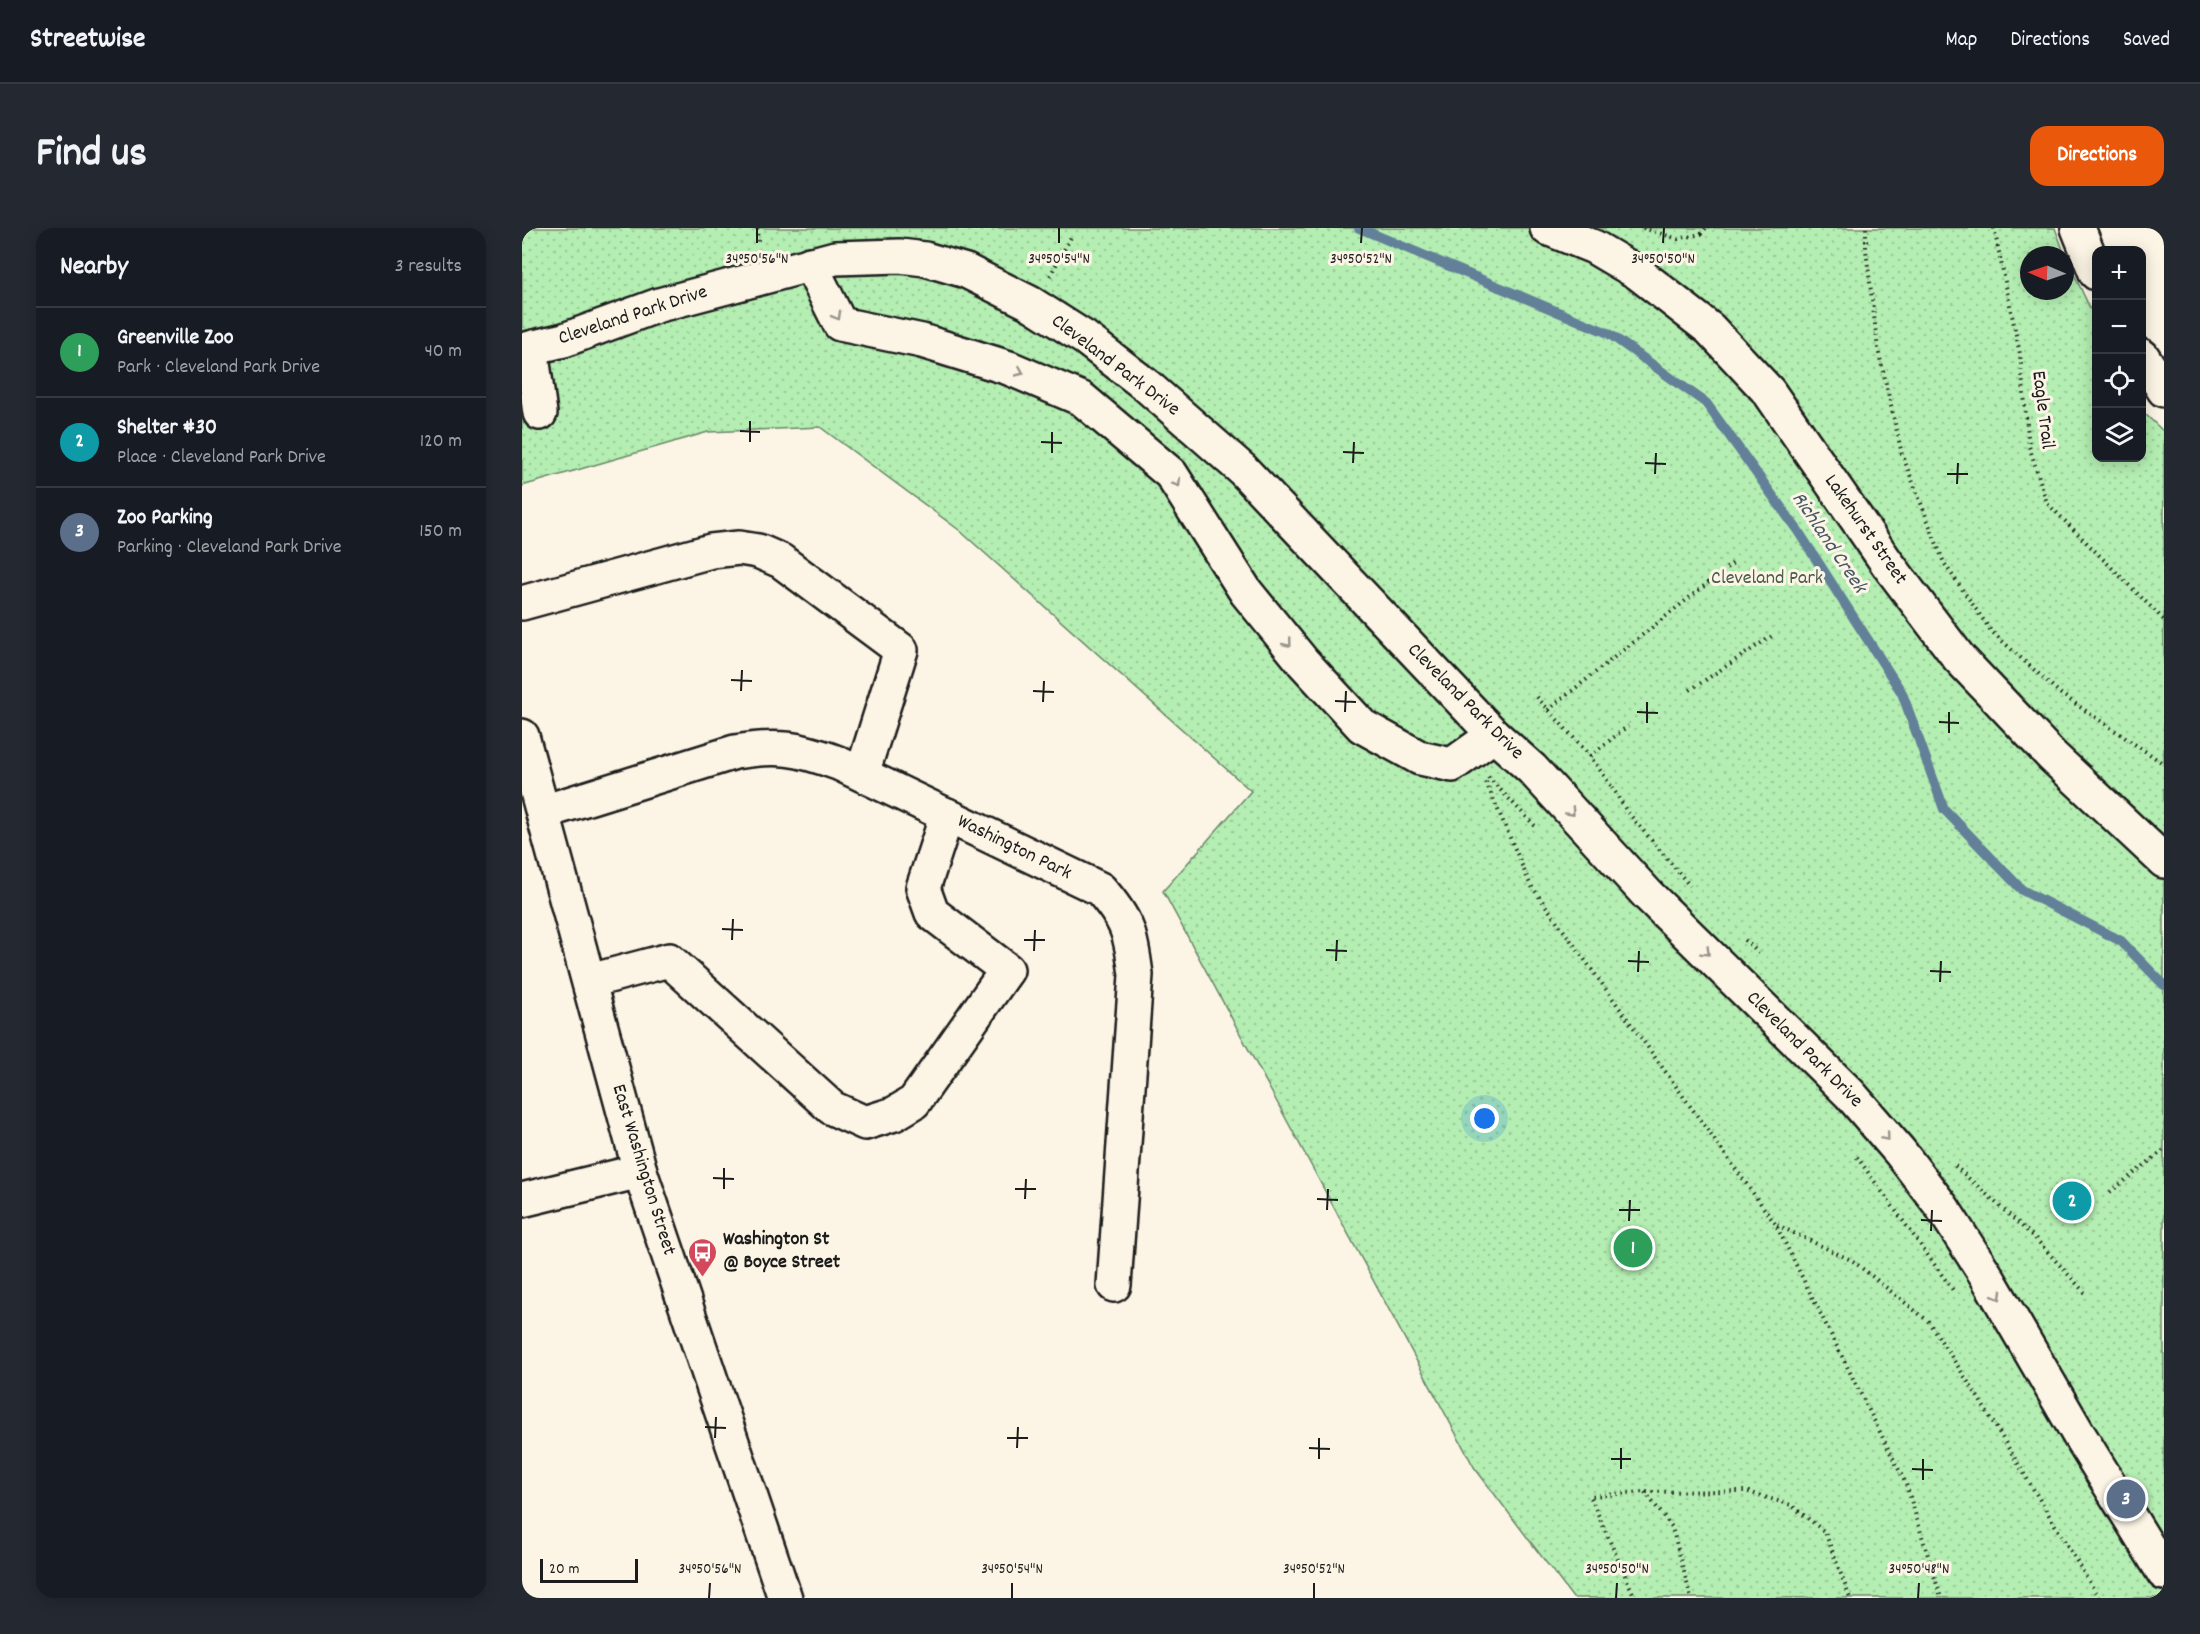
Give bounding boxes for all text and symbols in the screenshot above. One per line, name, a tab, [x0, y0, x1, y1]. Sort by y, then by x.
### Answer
text: Streetwise	[30, 21, 145, 61]
text: Map	[1946, 26, 1977, 56]
text: Directions	[2010, 26, 2090, 56]
text: Saved	[2123, 26, 2170, 56]
text: Find us	[36, 126, 147, 186]
button: Directions	[2030, 126, 2164, 186]
north arrow	[2020, 246, 2074, 300]
map controls	[2092, 246, 2146, 462]
button: +	[2092, 246, 2146, 300]
text: Nearby	[60, 249, 128, 286]
text: 34°50'56"N	[726, 249, 788, 271]
text: 34°50'54"N	[1028, 249, 1090, 271]
text: 34°50'52"N	[1330, 249, 1392, 271]
text: 34°50'50"N	[1631, 249, 1695, 271]
text: 3 results	[395, 253, 462, 281]
street label: Cleveland Park Drive	[555, 279, 711, 353]
button: −	[2092, 300, 2146, 354]
street label: Cleveland Park Drive	[1045, 308, 1186, 424]
one-way arrow	[830, 309, 841, 320]
text: Greenville Zoo	[117, 323, 233, 354]
text: 1	[77, 338, 82, 366]
text: 40 m	[424, 338, 462, 366]
text: Park · Cleveland Park Drive	[117, 354, 320, 382]
button: locate	[2092, 354, 2146, 408]
one-way arrow	[1013, 365, 1024, 377]
street label: Eagle Trail	[2023, 369, 2061, 451]
button: layers	[2092, 408, 2146, 462]
text: Shelter #30	[117, 413, 217, 444]
text: 2	[75, 428, 84, 456]
text: 120 m	[420, 428, 462, 456]
text: Place · Cleveland Park Drive	[117, 444, 326, 472]
street label: Lakehurst Street	[1817, 469, 1913, 591]
one-way arrow	[1170, 476, 1181, 487]
water label: Richland Creek	[1783, 486, 1874, 602]
text: Zoo Parking	[117, 503, 213, 534]
text: 3	[75, 518, 84, 546]
text: 150 m	[419, 518, 462, 546]
text: Parking · Cleveland Park Drive	[117, 534, 342, 562]
park label: Cleveland Park	[1711, 565, 1823, 593]
one-way arrow	[1280, 636, 1291, 647]
street label: Cleveland Park Drive	[1400, 637, 1530, 767]
one-way arrow	[1564, 805, 1575, 815]
street label: Washington Park	[952, 808, 1076, 888]
one-way arrow	[1699, 945, 1710, 956]
street label: Cleveland Park Drive	[1739, 985, 1869, 1115]
street label: East Washington Street	[604, 1081, 682, 1259]
your location	[1470, 1104, 1499, 1133]
one-way arrow	[1879, 1130, 1890, 1141]
pin: 2	[2052, 1178, 2092, 1224]
place label: Washington St @ Boyce Street	[723, 1226, 841, 1277]
pin: 1	[1614, 1226, 1652, 1270]
bus stop icon: Washington St @ Boyce Street	[686, 1236, 718, 1278]
one-way arrow	[1991, 1290, 2002, 1300]
pin: 3	[2106, 1476, 2146, 1522]
scale bar	[540, 1556, 638, 1584]
text: 20 m	[549, 1558, 579, 1581]
text: 34°50'56"N	[679, 1559, 741, 1581]
text: 34°50'54"N	[981, 1559, 1043, 1581]
text: 34°50'52"N	[1283, 1559, 1345, 1581]
text: 34°50'50"N	[1585, 1559, 1649, 1581]
text: 34°50'48"N	[1889, 1559, 1949, 1581]

